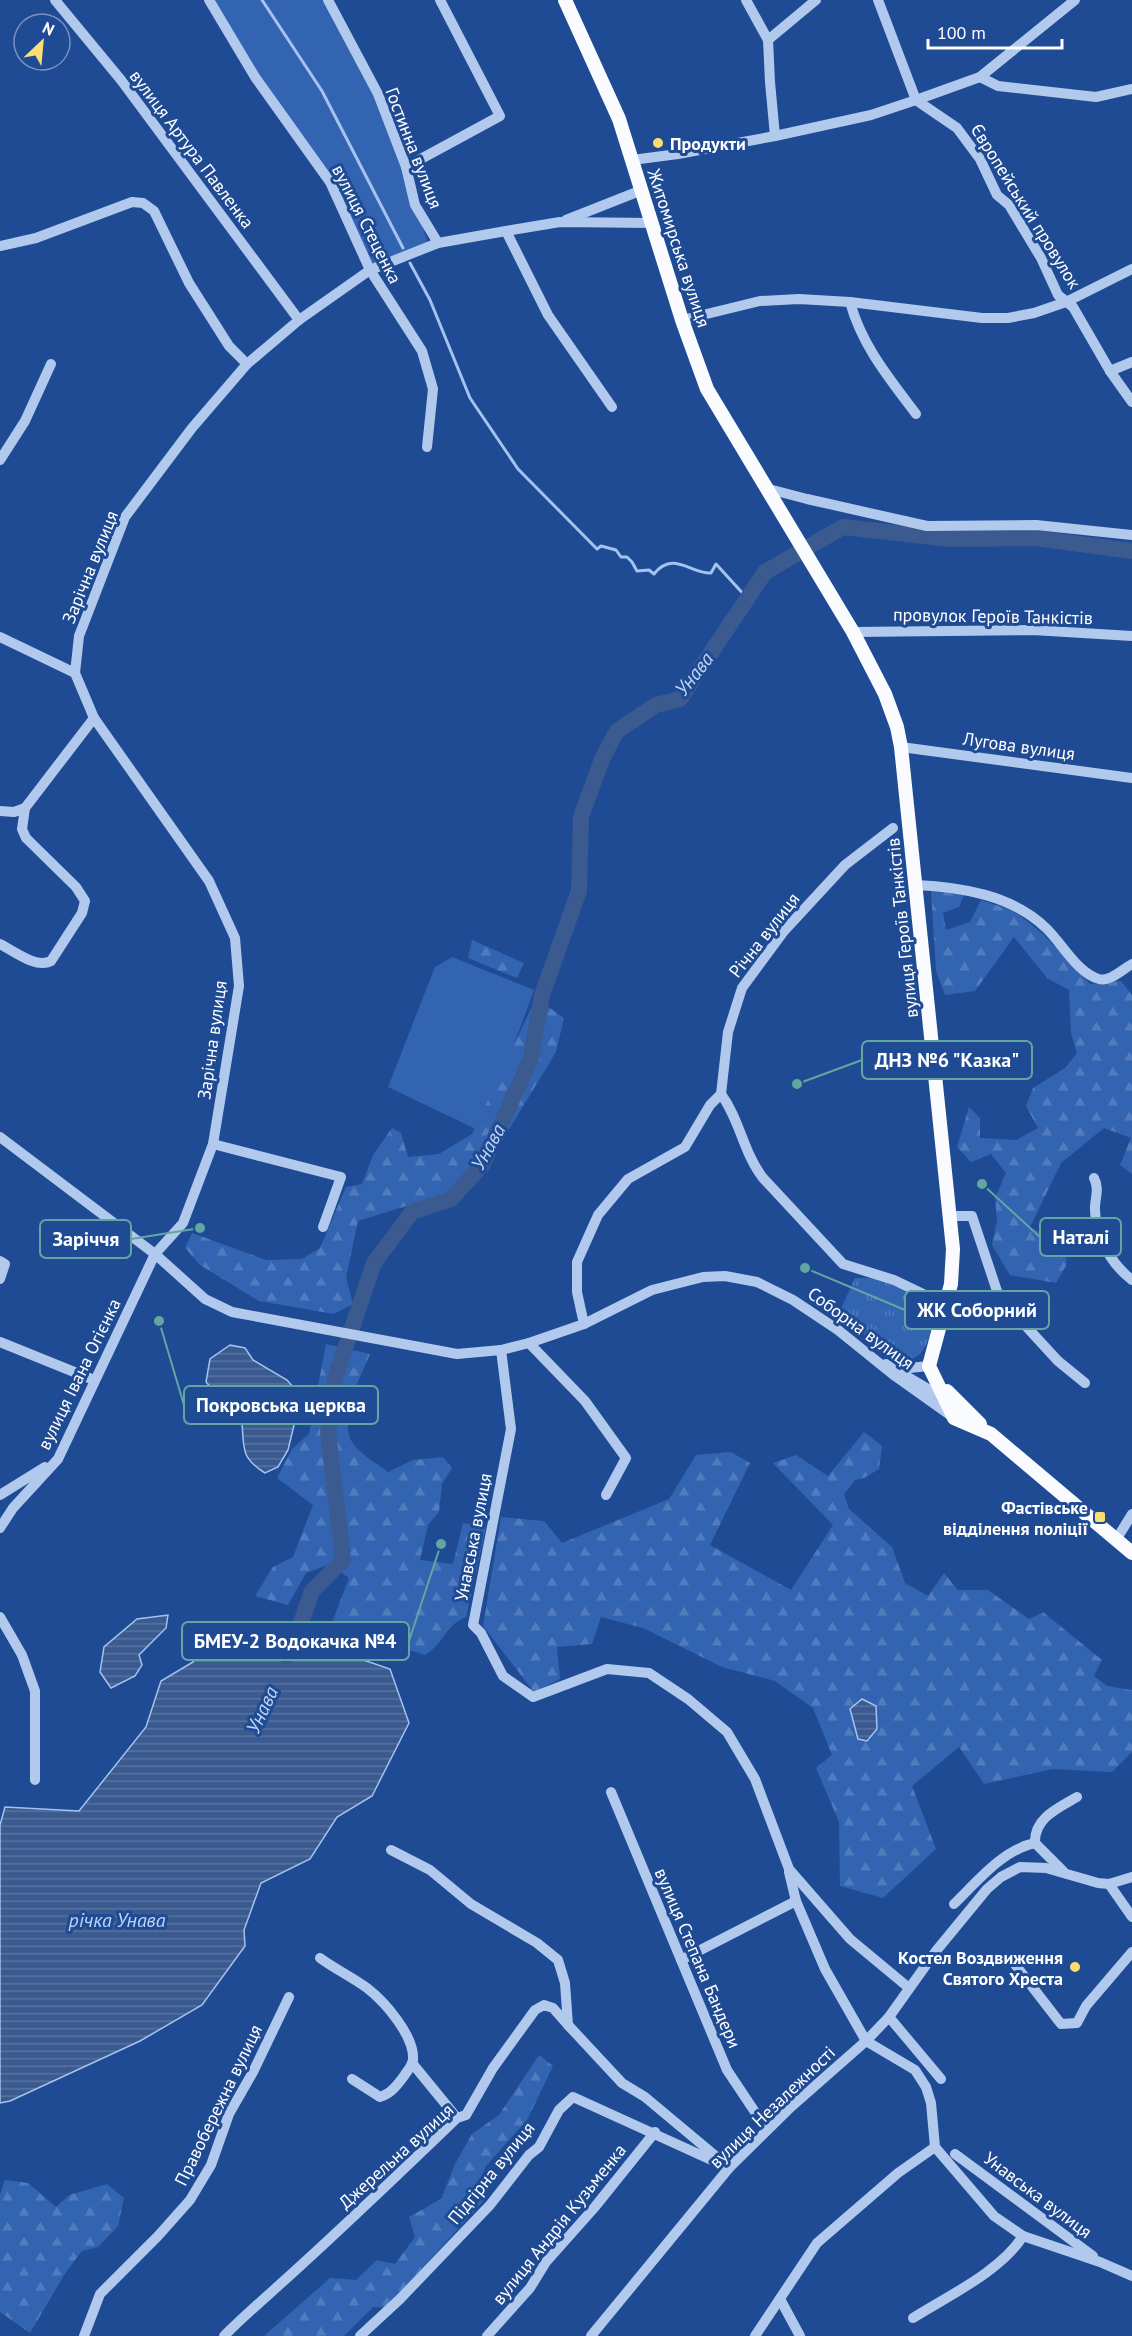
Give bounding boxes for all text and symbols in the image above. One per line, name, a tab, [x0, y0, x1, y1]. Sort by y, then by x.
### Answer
north arrow	[12, 12, 72, 72]
scale bar	[928, 12, 1062, 50]
text: N	[39, 17, 58, 40]
text: 100 m	[937, 21, 986, 44]
street label: вулиця Артура Павленка	[125, 65, 259, 233]
street label: Гостинна вулиця	[380, 84, 448, 212]
street label: Європейський провулок	[966, 119, 1086, 293]
place label: Продукти	[670, 132, 746, 155]
marker: Продукти	[651, 136, 665, 150]
street label: вулиця Стеценка	[327, 161, 407, 287]
street label: Житомирська вулиця	[642, 165, 715, 330]
street label: Зарічна вулиця	[57, 507, 123, 627]
street label: провулок Героїв Танкістів	[893, 603, 1093, 629]
water label: Унава	[669, 647, 719, 701]
street label: Лугова вулиця	[961, 727, 1076, 765]
street label: вулиця Героїв Танкістів	[881, 837, 923, 1019]
street label: Річна вулиця	[724, 888, 804, 982]
street label: Зарічна вулиця	[192, 979, 232, 1101]
callout: ДНЗ №6 "Казка"	[862, 1041, 1032, 1079]
text: ДНЗ №6 "Казка"	[875, 1047, 1019, 1073]
water label: Унава	[465, 1119, 511, 1175]
callout: Наталі	[1040, 1218, 1121, 1256]
callout: Заріччя	[40, 1220, 131, 1258]
text: Наталі	[1053, 1224, 1109, 1250]
text: Заріччя	[53, 1226, 119, 1252]
street label: Соборна вулиця	[803, 1282, 919, 1374]
callout: ЖК Соборний	[905, 1291, 1049, 1329]
street label: вулиця Івана Огієнка	[32, 1295, 126, 1453]
text: ЖК Соборний	[916, 1297, 1037, 1323]
callout: Покровська церква	[184, 1386, 378, 1424]
text: Покровська церква	[196, 1392, 366, 1418]
street label: Унавська вулиця	[449, 1471, 497, 1603]
place label: Фастівське відділення поліції	[943, 1496, 1088, 1540]
marker: Фастівське відділення поліції	[1093, 1510, 1107, 1524]
callout: БМЕУ-2 Водокачка №4	[182, 1622, 409, 1660]
text: БМЕУ-2 Водокачка №4	[194, 1628, 397, 1654]
water label: Унава	[240, 1682, 284, 1738]
street label: вулиця Степана Бандери	[650, 1864, 746, 2052]
water label: річка Унава	[68, 1907, 166, 1933]
place label: Костел Воздвиження Святого Хреста	[898, 1946, 1063, 1990]
marker: Костел Воздвиження Святого Хреста	[1068, 1960, 1082, 1974]
street label: Правобережна вулиця	[169, 2021, 267, 2189]
street label: вулиця Незалежності	[704, 2041, 840, 2173]
street label: Джерельна вулиця	[334, 2098, 458, 2214]
street label: Підгірна вулиця	[443, 2117, 539, 2229]
street label: вулиця Андрія Кузьменка	[487, 2139, 631, 2309]
street label: Унавська вулиця	[979, 2147, 1097, 2243]

